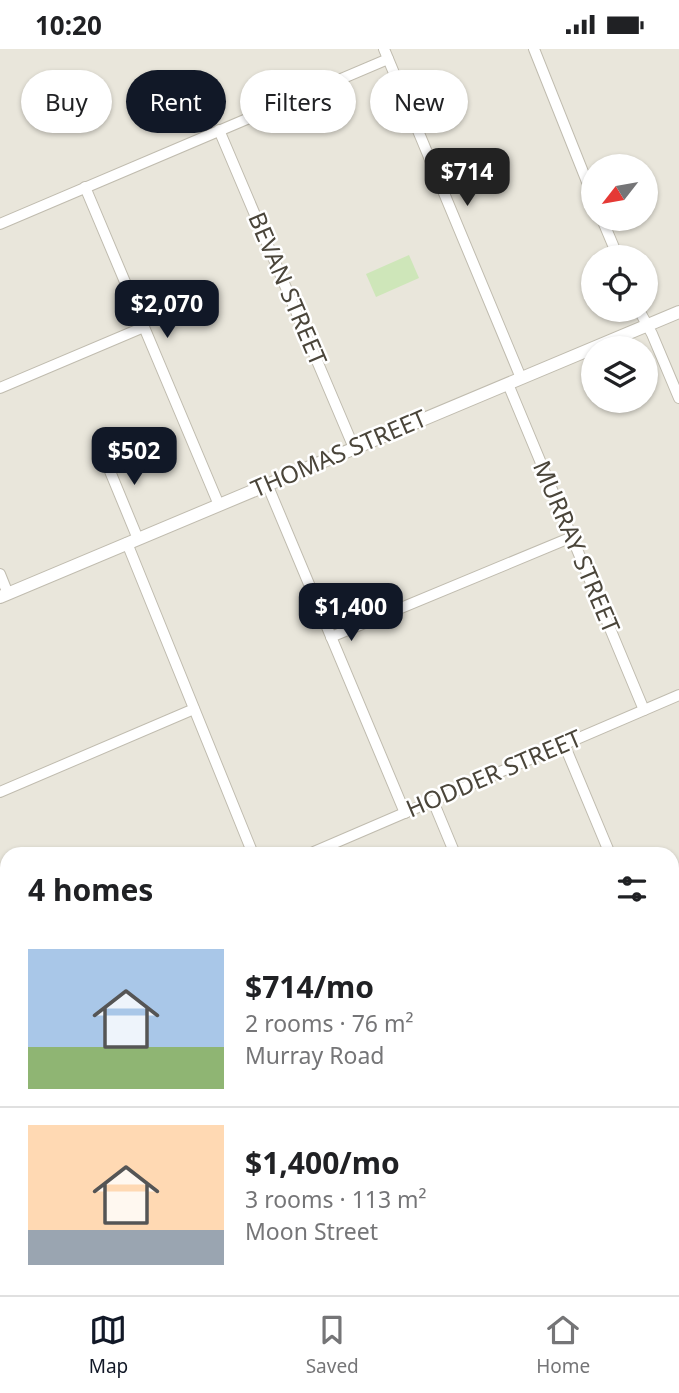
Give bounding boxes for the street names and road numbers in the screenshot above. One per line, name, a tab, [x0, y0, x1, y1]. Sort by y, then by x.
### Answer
street label: BEVAN STREET	[241, 207, 336, 371]
street label: THOMAS STREET	[245, 400, 432, 505]
street label: MURRAY STREET	[526, 455, 629, 638]
street label: HODDER STREET	[401, 721, 587, 824]

